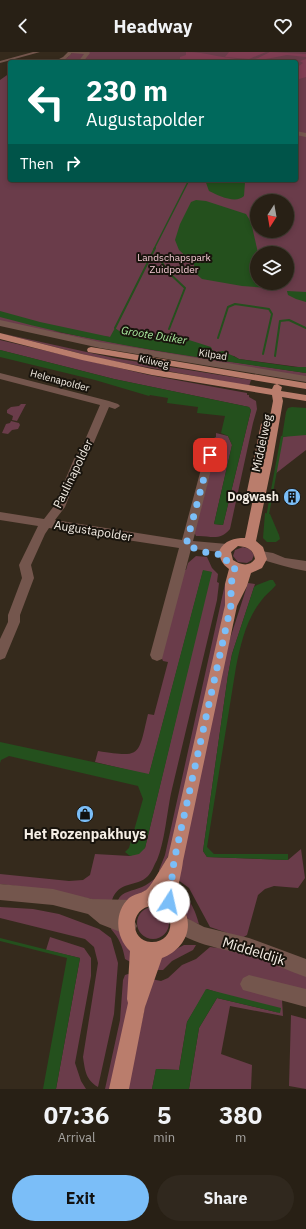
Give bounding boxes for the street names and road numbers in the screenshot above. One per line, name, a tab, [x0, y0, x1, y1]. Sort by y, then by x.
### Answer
street label: Kilpad	[198, 346, 228, 363]
street label: Kilweg	[138, 352, 171, 371]
street label: Helenapolder	[29, 366, 91, 395]
street label: Middelweg	[248, 412, 275, 473]
street label: Paulinapolder	[49, 436, 96, 511]
street label: Augustapolder	[53, 517, 134, 544]
street label: Middeldijk	[220, 933, 288, 969]

